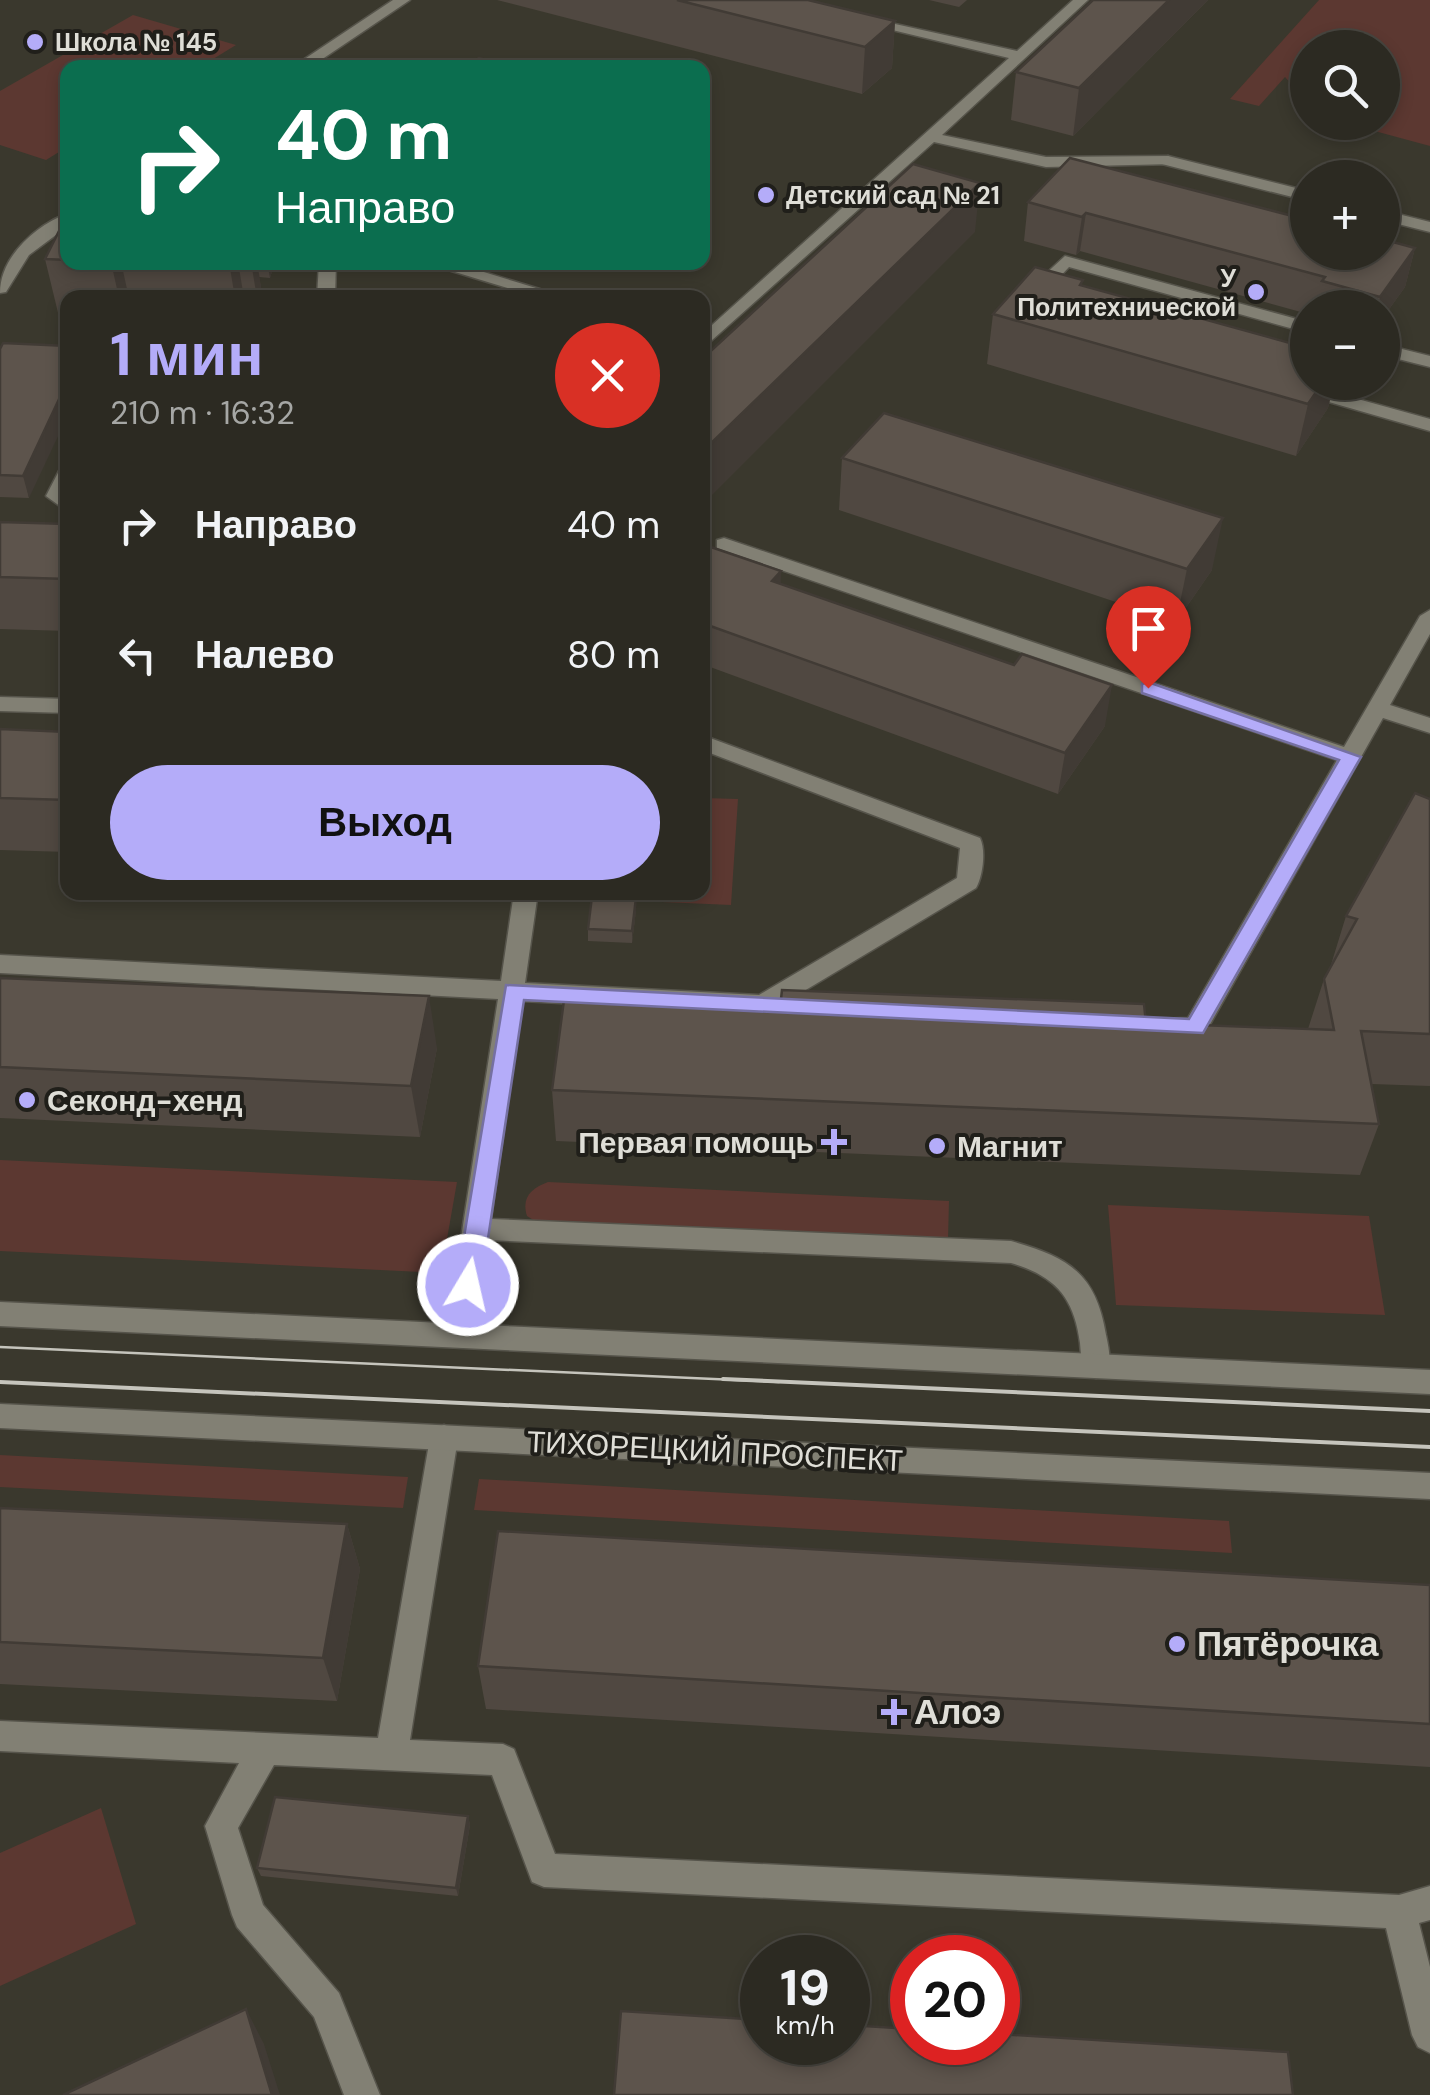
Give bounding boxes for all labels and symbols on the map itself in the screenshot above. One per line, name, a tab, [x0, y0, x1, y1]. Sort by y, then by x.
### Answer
place label: Школа № 145	[55, 26, 217, 59]
marker: Школа № 145	[24, 31, 46, 53]
place label: Детский сад № 21	[786, 179, 1000, 212]
marker: Детский сад № 21	[755, 184, 777, 206]
place label: У Политехнической	[1017, 262, 1236, 324]
marker: У Политехнической	[1245, 281, 1267, 303]
pin	[1106, 586, 1191, 689]
place label: Секонд-хенд	[47, 1081, 243, 1120]
marker: Секонд-хенд	[16, 1089, 38, 1111]
place label: Первая помощь	[578, 1123, 814, 1162]
place label: Магнит	[957, 1127, 1063, 1166]
marker: Первая помощь	[823, 1131, 845, 1153]
marker: Магнит	[926, 1135, 948, 1157]
position arrow	[416, 1233, 520, 1337]
street label: ТИХОРЕЦКИЙ ПРОСПЕКТ	[526, 1422, 904, 1480]
place label: Пятёрочка	[1197, 1621, 1379, 1667]
marker: Пятёрочка	[1166, 1633, 1188, 1655]
place label: Алоэ	[914, 1689, 1001, 1735]
marker: Алоэ	[883, 1701, 905, 1723]
speed limit sign: 20	[890, 1935, 1020, 2065]

